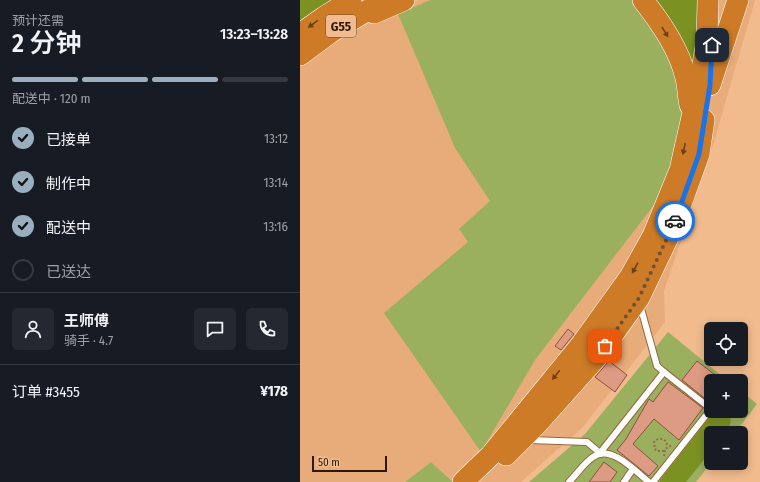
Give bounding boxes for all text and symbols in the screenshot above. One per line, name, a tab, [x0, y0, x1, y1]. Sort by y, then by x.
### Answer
text: 预计还需	[12, 13, 64, 28]
road number: G55	[326, 15, 356, 37]
one-way arrow	[308, 20, 319, 28]
text: 13:23–13:28	[220, 25, 288, 43]
one-way arrow	[662, 26, 669, 38]
text: 2 分钟	[12, 28, 82, 59]
pin	[695, 28, 729, 62]
icon: home	[701, 34, 723, 56]
text: 配送中 · 120 m	[12, 91, 91, 106]
icon: check	[12, 127, 34, 149]
text: 已接单	[46, 131, 91, 149]
text: 13:12	[264, 131, 288, 146]
one-way arrow	[681, 142, 687, 155]
icon: check	[12, 171, 34, 193]
text: 制作中	[46, 175, 91, 193]
text: 13:14	[263, 175, 288, 190]
courier	[655, 201, 695, 241]
icon: car	[664, 210, 686, 232]
icon: check	[12, 215, 34, 237]
text: 配送中	[46, 219, 91, 237]
text: 13:16	[263, 219, 288, 234]
one-way arrow	[631, 262, 638, 274]
text: 已送达	[46, 263, 91, 281]
button: person	[12, 308, 54, 350]
button: chat	[194, 308, 236, 350]
button: phone	[246, 308, 288, 350]
text: 王师傅	[64, 312, 109, 330]
map controls	[704, 322, 748, 470]
button: locate	[704, 322, 748, 366]
pin	[588, 329, 622, 363]
text: 骑手 · 4.7	[64, 333, 113, 348]
icon: bag	[594, 335, 616, 357]
one-way arrow	[552, 370, 561, 381]
button: +	[704, 374, 748, 418]
text: ¥178	[260, 382, 288, 400]
text: 订单 #3455	[12, 383, 80, 401]
button: −	[704, 426, 748, 470]
scale bar	[312, 454, 387, 473]
text: 50 m	[318, 456, 340, 469]

